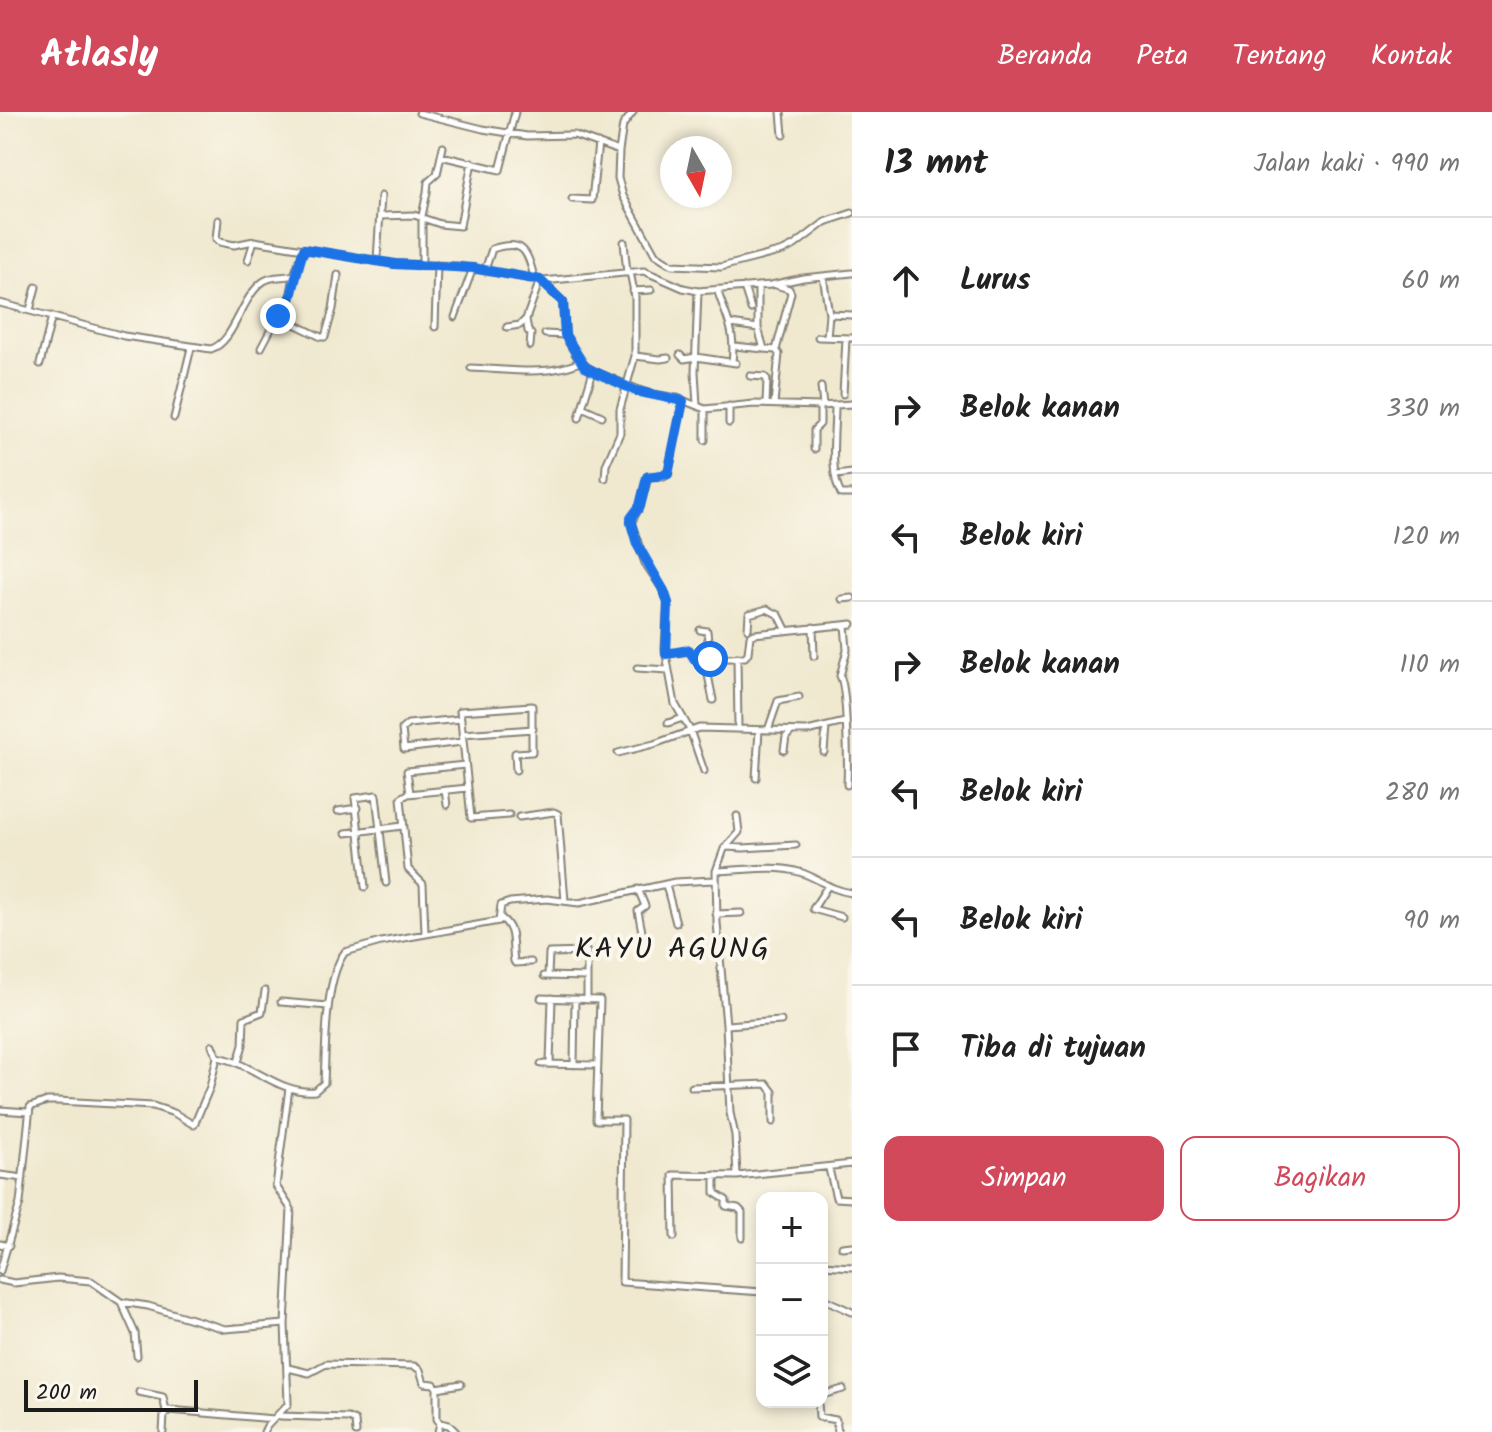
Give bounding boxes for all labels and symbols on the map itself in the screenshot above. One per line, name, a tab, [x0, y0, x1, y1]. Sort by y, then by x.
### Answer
north arrow	[660, 136, 732, 208]
route end	[260, 298, 296, 334]
route start	[692, 641, 728, 677]
district label: KAYU AGUNG	[575, 926, 771, 974]
scale bar	[24, 1376, 198, 1412]

